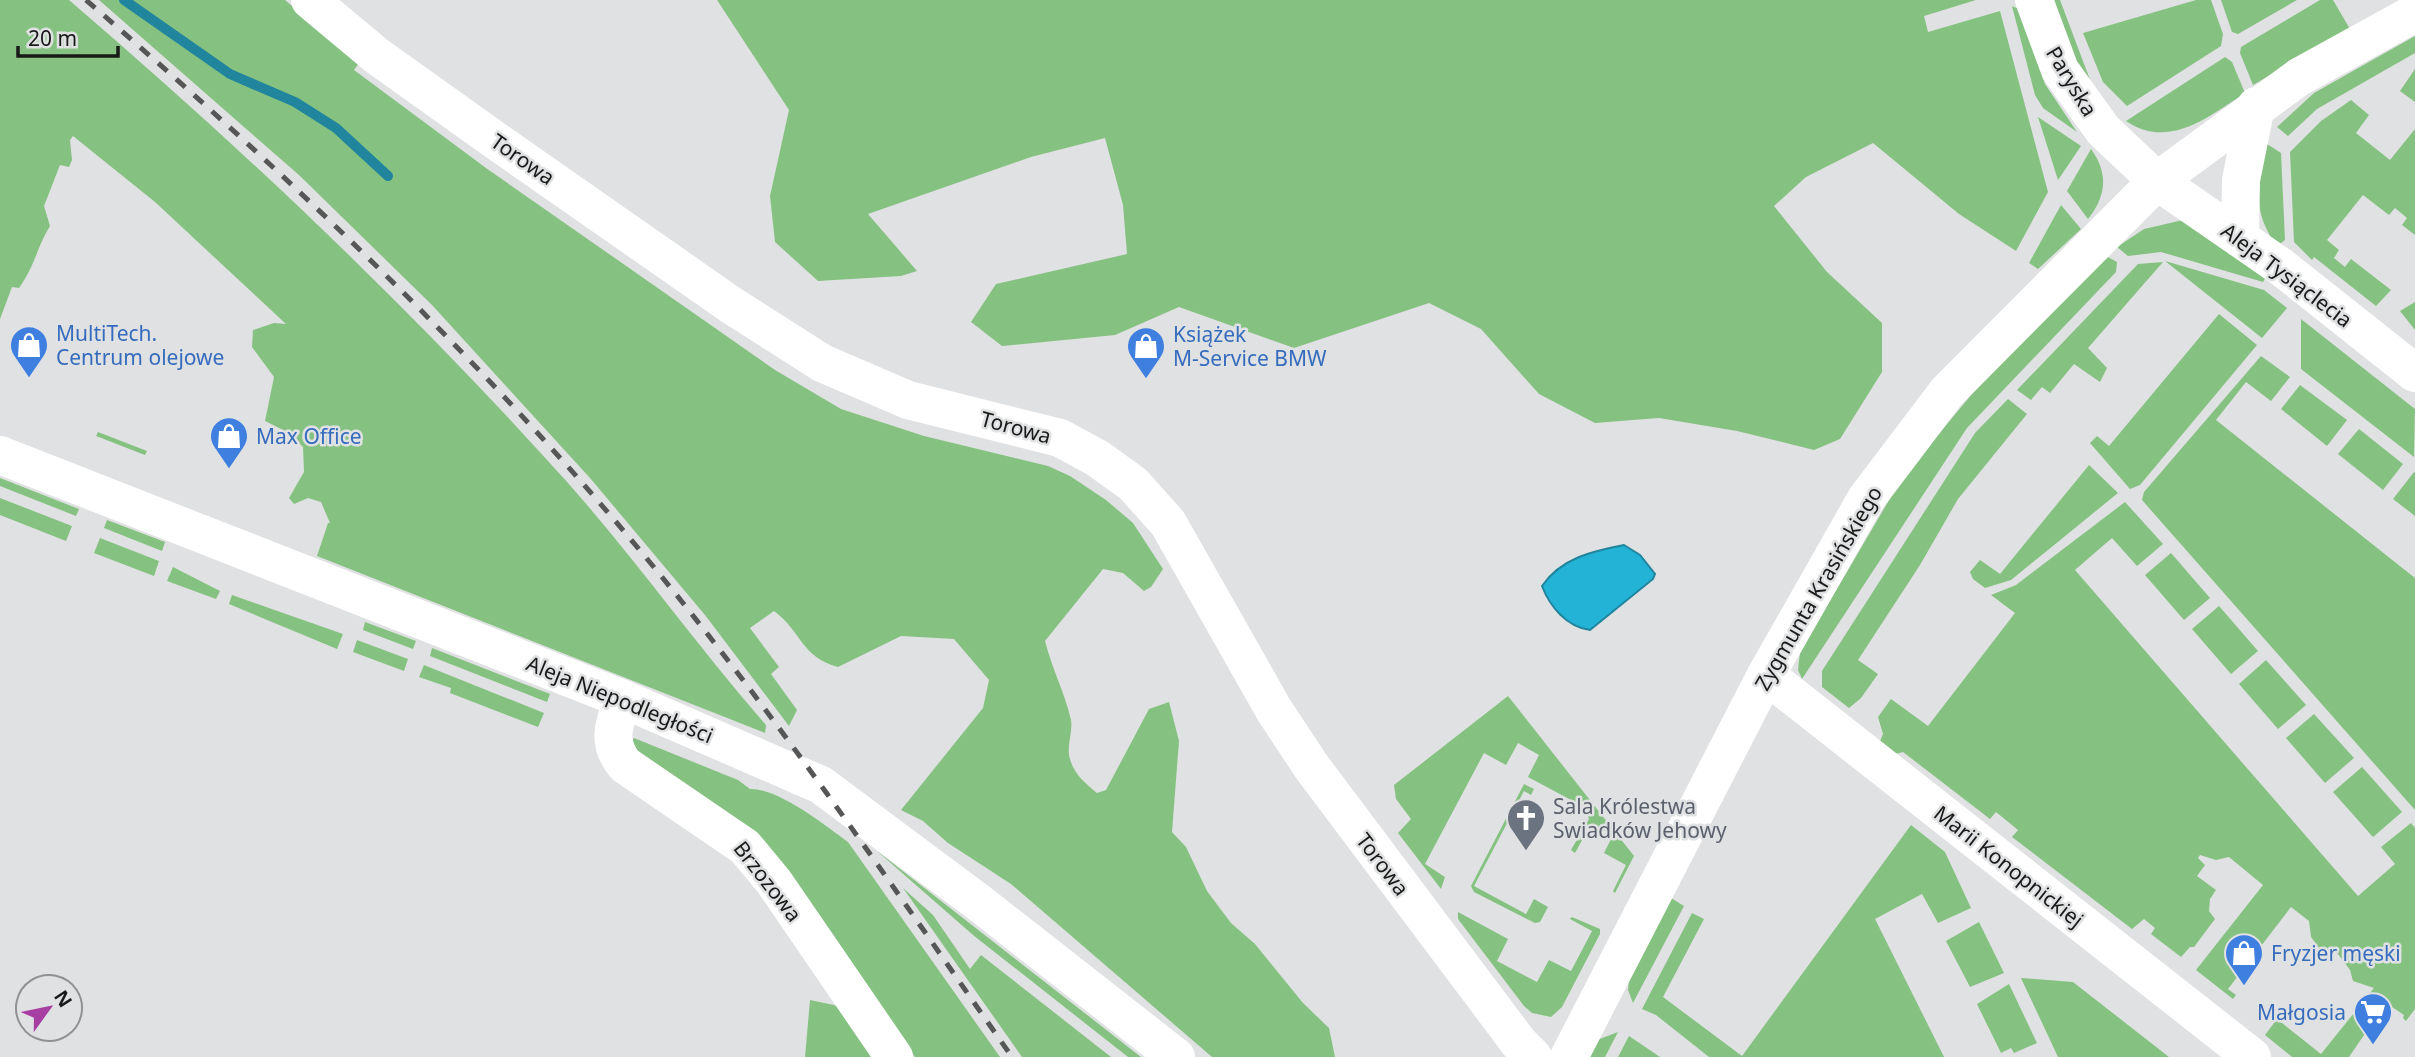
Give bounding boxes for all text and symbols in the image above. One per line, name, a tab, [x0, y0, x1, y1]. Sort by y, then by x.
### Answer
scale bar	[18, 14, 117, 58]
text: 20 m	[28, 24, 77, 52]
street label: Paryska	[2040, 41, 2104, 121]
street label: Torowa	[486, 127, 560, 191]
street label: Aleja Tysiąclecia	[2216, 217, 2358, 333]
place label: MultiTech. Centrum olejowe	[56, 319, 224, 371]
place label: Książek M-Service BMW	[1173, 320, 1327, 372]
shop icon: MultiTech. Centrum olejowe	[8, 324, 50, 379]
shop icon: Książek M-Service BMW	[1125, 325, 1167, 380]
street label: Torowa	[978, 404, 1054, 450]
shop icon: Max Office	[208, 415, 250, 470]
place label: Max Office	[256, 422, 362, 450]
street label: Zygmunta Krasińskiego	[1748, 481, 1888, 695]
street label: Aleja Niepodległości	[523, 649, 717, 749]
place label: Sala Królestwa Swiadków Jehowy	[1553, 792, 1727, 844]
church icon: Sala Królestwa Swiadków Jehowy	[1505, 797, 1547, 852]
street label: Marii Konopnickiej	[1928, 799, 2090, 933]
street label: Torowa	[1350, 827, 1416, 901]
street label: Brzozowa	[728, 835, 808, 927]
shop icon: Fryzjer męski	[2223, 932, 2265, 987]
place label: Fryzjer męski	[2271, 939, 2401, 967]
north arrow	[14, 973, 84, 1043]
text: N	[48, 985, 78, 1012]
supermarket icon: Małgosia	[2352, 991, 2394, 1046]
place label: Małgosia	[2257, 998, 2346, 1026]

